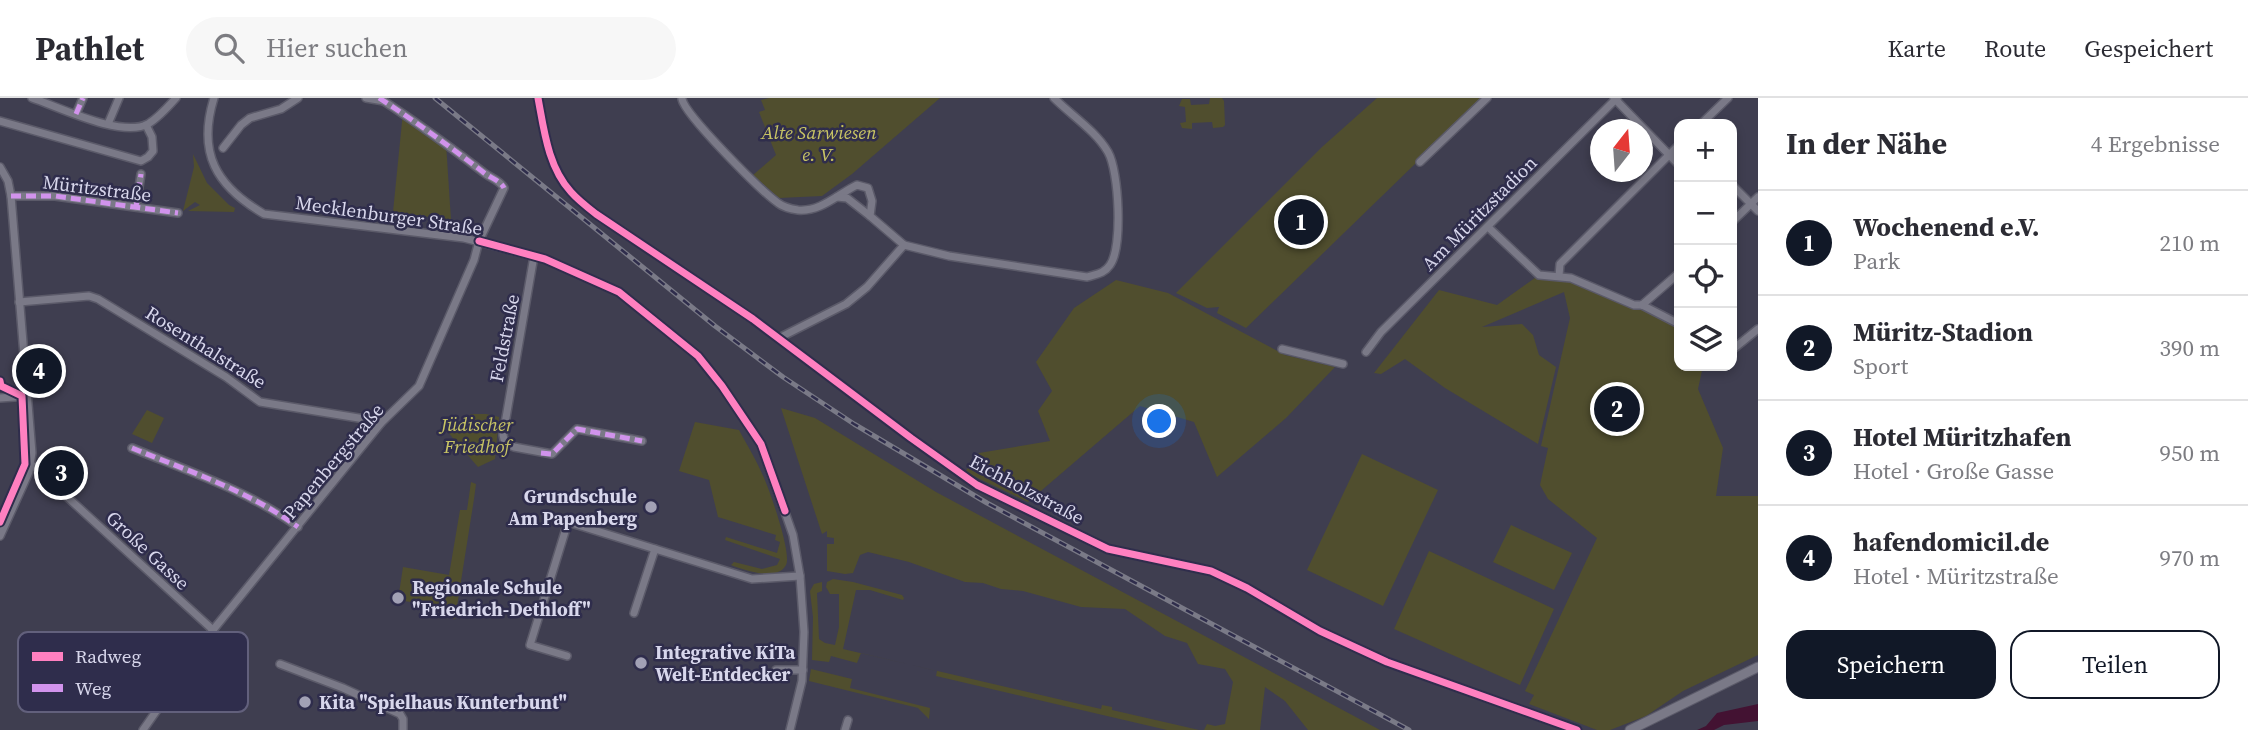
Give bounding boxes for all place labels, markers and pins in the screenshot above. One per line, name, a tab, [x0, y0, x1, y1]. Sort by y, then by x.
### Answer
pin: 1	[1278, 196, 1324, 248]
pin: 4	[16, 345, 62, 397]
pin: 2	[1594, 383, 1640, 435]
pin: 3	[38, 447, 84, 499]
place label: Grundschule Am Papenberg	[508, 483, 638, 531]
marker: Grundschule Am Papenberg	[643, 499, 659, 515]
place label: Regionale Schule "Friedrich-Dethloff"	[412, 574, 591, 622]
marker: Regionale Schule "Friedrich-Dethloff"	[390, 590, 406, 606]
place label: Integrative KiTa Welt-Entdecker	[655, 639, 796, 687]
marker: Integrative KiTa Welt-Entdecker	[633, 655, 649, 671]
place label: Kita "Spielhaus Kunterbunt"	[319, 689, 567, 715]
marker: Kita "Spielhaus Kunterbunt"	[297, 694, 313, 710]

